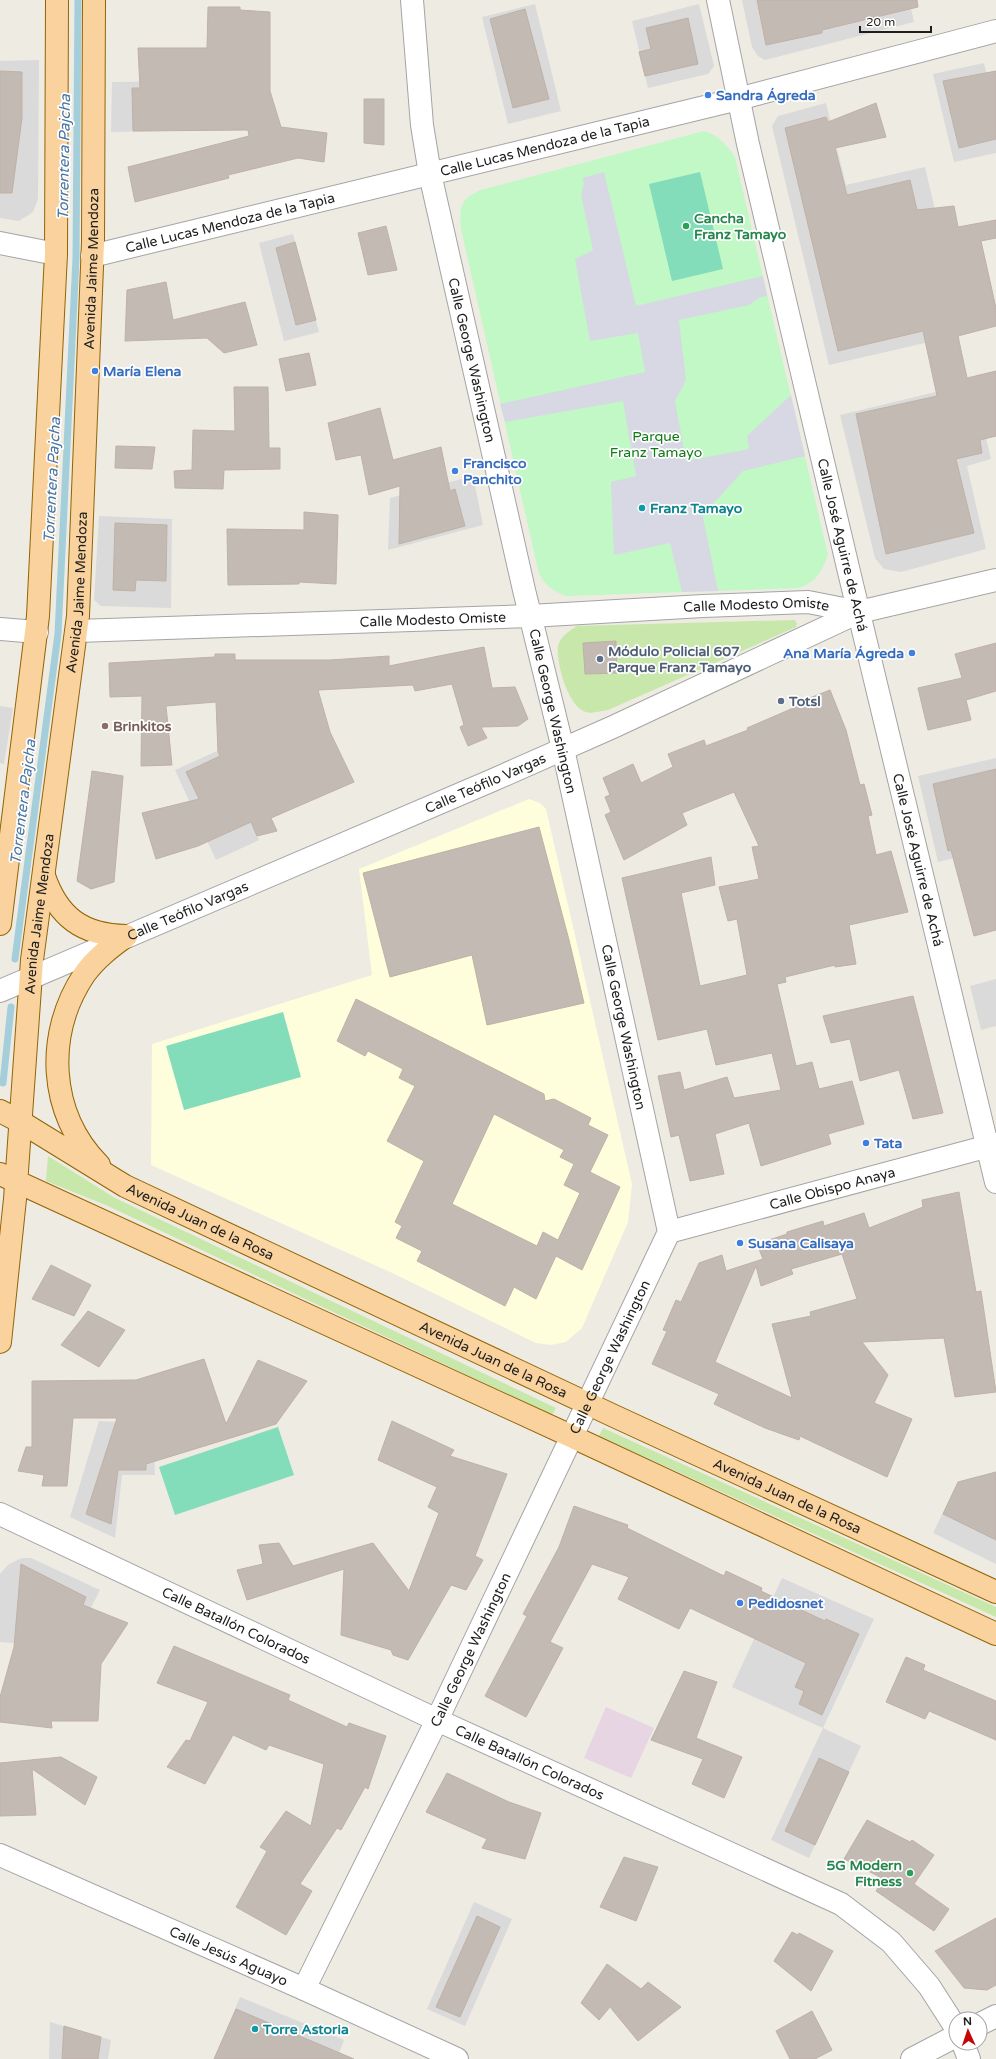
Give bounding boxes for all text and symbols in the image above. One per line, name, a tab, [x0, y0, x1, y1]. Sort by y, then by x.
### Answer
scale bar	[860, 8, 931, 34]
text: 20 m	[866, 15, 895, 29]
place label: Sandra Ágreda	[716, 87, 816, 104]
marker: Sandra Ágreda	[703, 90, 713, 100]
water label: Torrentera Pajcha	[54, 93, 74, 220]
street label: Calle Lucas Mendoza de la Tapia	[438, 113, 651, 180]
street label: Avenida Jaime Mendoza	[81, 188, 102, 350]
street label: Calle Lucas Mendoza de la Tapia	[124, 189, 337, 257]
place label: Cancha Franz Tamayo	[694, 210, 787, 243]
marker: Cancha Franz Tamayo	[681, 221, 691, 231]
street label: Calle George Washington	[444, 276, 499, 444]
place label: María Elena	[103, 363, 182, 380]
marker: María Elena	[90, 366, 100, 376]
water label: Torrentera Pajcha	[40, 416, 64, 543]
park label: Parque Franz Tamayo	[610, 428, 702, 461]
place label: Francisco Panchito	[463, 455, 527, 488]
street label: Calle José Aguirre de Achá	[814, 457, 871, 633]
marker: Francisco Panchito	[450, 466, 460, 476]
place label: Franz Tamayo	[650, 500, 743, 517]
marker: Franz Tamayo	[637, 503, 647, 513]
street label: Avenida Jaime Mendoza	[62, 511, 91, 674]
street label: Calle Modesto Omiste	[683, 594, 831, 616]
street label: Calle Modesto Omiste	[359, 609, 506, 631]
street label: Calle George Washington	[525, 627, 580, 795]
place label: Módulo Policial 607 Parque Franz Tamayo	[608, 643, 752, 676]
place label: Ana María Ágreda	[783, 645, 904, 662]
marker: Ana María Ágreda	[907, 648, 917, 658]
marker: Módulo Policial 607 Parque Franz Tamayo	[595, 654, 605, 664]
place label: Totsl	[788, 693, 821, 710]
marker: Totsl	[776, 696, 786, 706]
place label: Brinkitos	[113, 718, 172, 735]
marker: Brinkitos	[100, 721, 110, 731]
water label: Torrentera Pajcha	[6, 738, 40, 865]
street label: Calle Teófilo Vargas	[422, 750, 549, 817]
street label: Calle José Aguirre de Achá	[889, 772, 947, 948]
street label: Avenida Jaime Mendoza	[22, 832, 58, 995]
street label: Calle Teófilo Vargas	[125, 878, 251, 945]
street label: Calle George Washington	[598, 943, 649, 1111]
place label: Tata	[873, 1135, 902, 1152]
marker: Tata	[861, 1138, 871, 1148]
street label: Calle Obispo Anaya	[768, 1164, 897, 1214]
street label: Avenida Juan de la Rosa	[123, 1180, 277, 1264]
place label: Susana Calisaya	[748, 1235, 854, 1252]
marker: Susana Calisaya	[735, 1238, 745, 1248]
street label: Calle George Washington	[566, 1277, 654, 1437]
street label: Avenida Juan de la Rosa	[417, 1318, 570, 1402]
street label: Avenida Juan de la Rosa	[710, 1455, 864, 1538]
street label: Calle George Washington	[427, 1570, 515, 1730]
street label: Calle Batallón Colorados	[159, 1584, 313, 1668]
place label: Pedidosnet	[748, 1595, 824, 1612]
marker: Pedidosnet	[735, 1598, 745, 1608]
street label: Calle Batallón Colorados	[452, 1721, 607, 1804]
place label: 5G Modern Fitness	[826, 1857, 902, 1890]
marker: 5G Modern Fitness	[905, 1868, 915, 1878]
street label: Calle Jesús Aguayo	[167, 1923, 290, 1990]
north arrow	[948, 2011, 988, 2051]
text: N	[963, 2015, 972, 2028]
place label: Torre Astoria	[262, 2021, 349, 2038]
marker: Torre Astoria	[250, 2024, 260, 2034]

